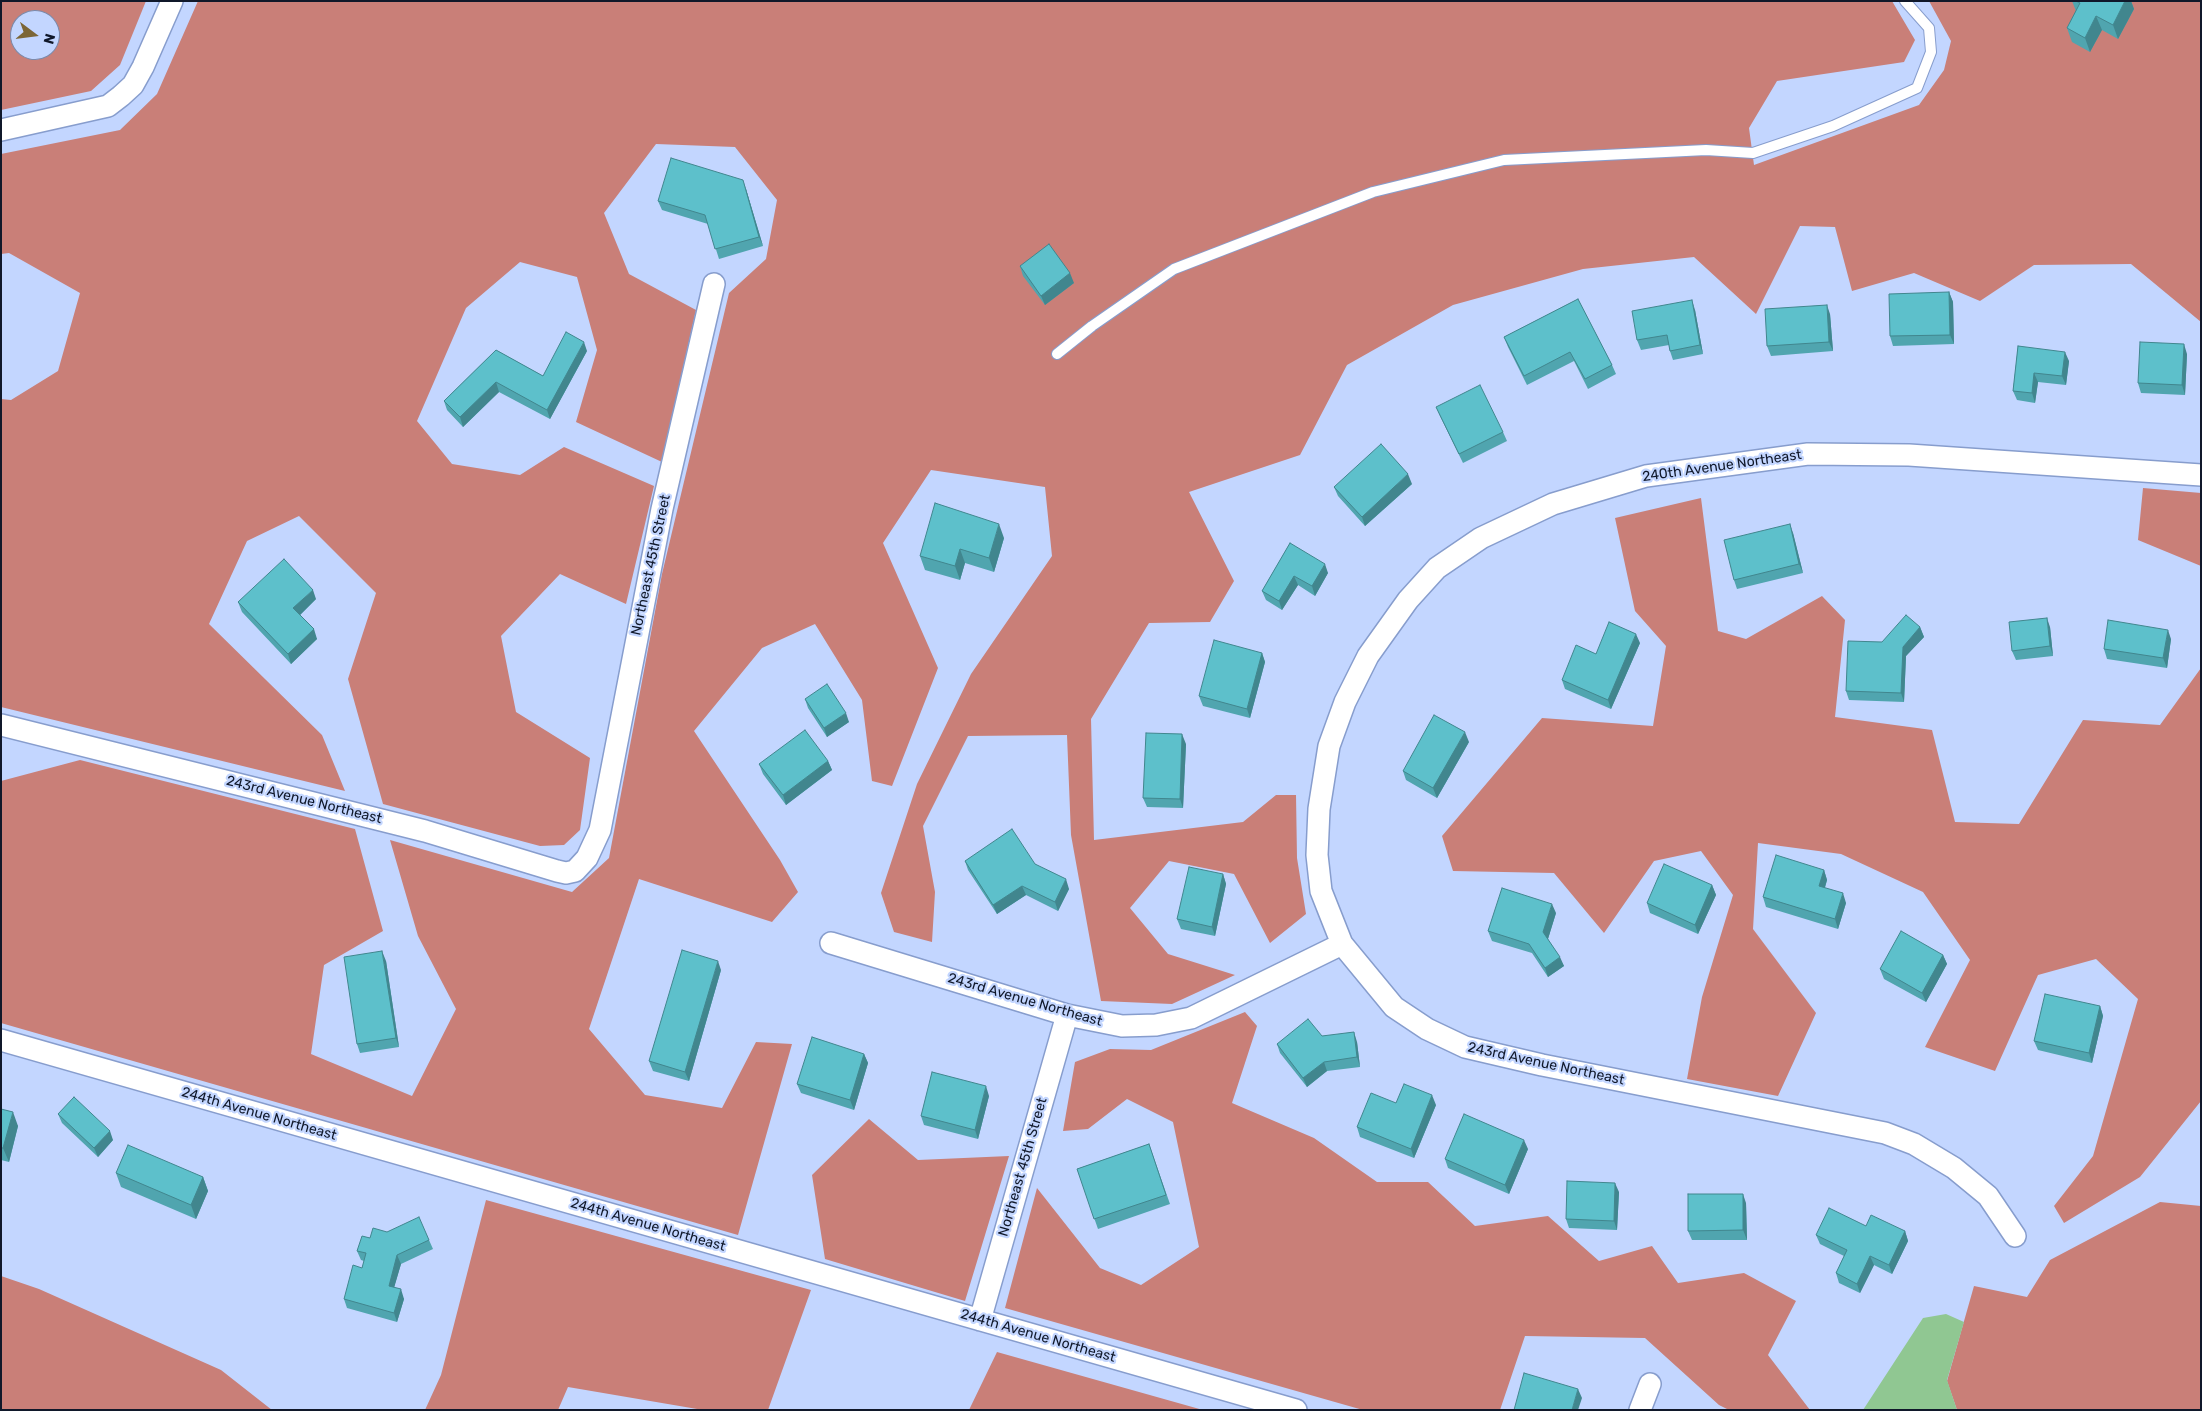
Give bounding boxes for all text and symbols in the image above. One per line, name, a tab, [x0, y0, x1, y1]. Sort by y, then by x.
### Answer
north arrow	[10, 10, 60, 60]
text: N	[39, 32, 59, 46]
street label: 240th Avenue Northeast	[1641, 446, 1803, 486]
street label: Northeast 45th Street	[628, 493, 674, 637]
street label: 243rd Avenue Northeast	[224, 773, 384, 827]
street label: 243rd Avenue Northeast	[946, 970, 1104, 1030]
street label: 243rd Avenue Northeast	[1466, 1039, 1626, 1089]
street label: 244th Avenue Northeast	[179, 1084, 339, 1144]
street label: Northeast 45th Street	[995, 1096, 1051, 1238]
street label: 244th Avenue Northeast	[568, 1195, 728, 1255]
street label: 244th Avenue Northeast	[958, 1306, 1118, 1366]

